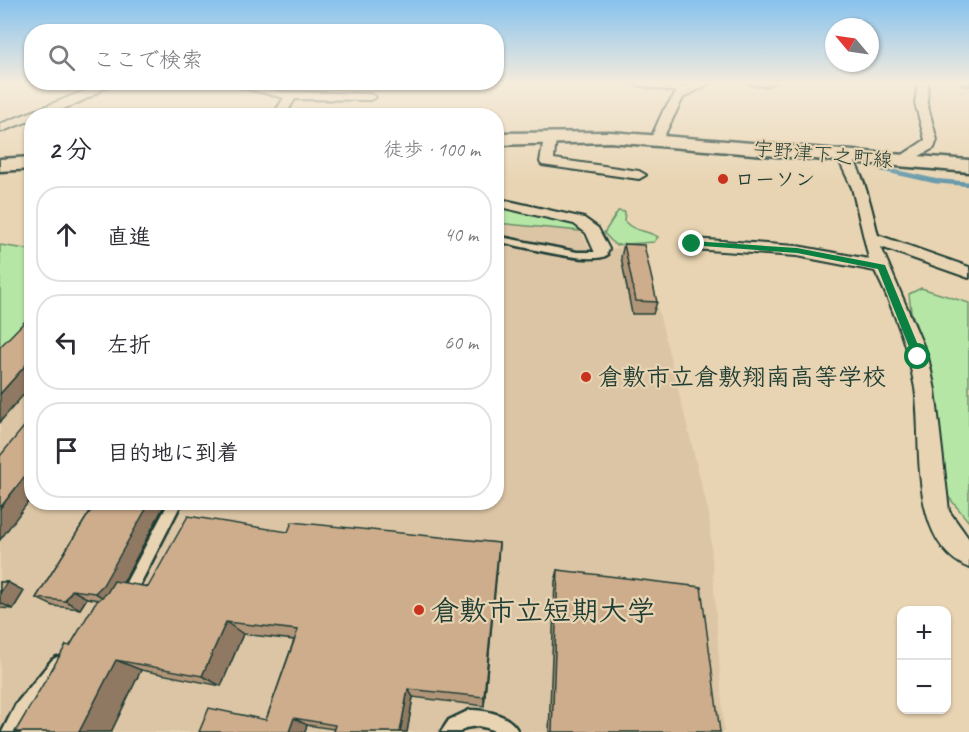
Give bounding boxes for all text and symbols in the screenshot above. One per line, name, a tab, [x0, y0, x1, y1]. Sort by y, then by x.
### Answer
north arrow	[825, 18, 879, 72]
search box	[24, 24, 504, 90]
icon: search	[45, 41, 78, 74]
text: ここで検索	[93, 46, 203, 74]
text: 2 分	[48, 133, 92, 166]
street label: 宇野津下之町線	[752, 136, 894, 173]
text: 徒歩 · 100 m	[384, 137, 480, 162]
place label: ローソン	[735, 167, 815, 192]
marker: ローソン	[716, 172, 730, 186]
icon: ahead	[50, 218, 83, 251]
text: 40 m	[444, 222, 478, 247]
text: 直進	[107, 223, 151, 251]
route end	[678, 230, 704, 256]
icon: left	[50, 326, 83, 359]
text: 60 m	[444, 330, 478, 355]
text: 左折	[107, 331, 151, 359]
route start	[904, 343, 930, 369]
place label: 倉敷市立倉敷翔南高等学校	[598, 362, 886, 392]
marker: 倉敷市立倉敷翔南高等学校	[579, 370, 593, 384]
icon: arrive	[50, 434, 83, 467]
text: 目的地に到着	[107, 439, 239, 467]
place label: 倉敷市立短期大学	[431, 593, 655, 628]
marker: 倉敷市立短期大学	[412, 603, 426, 617]
map controls	[897, 606, 951, 714]
button: +	[897, 606, 951, 660]
button: −	[897, 660, 951, 714]

